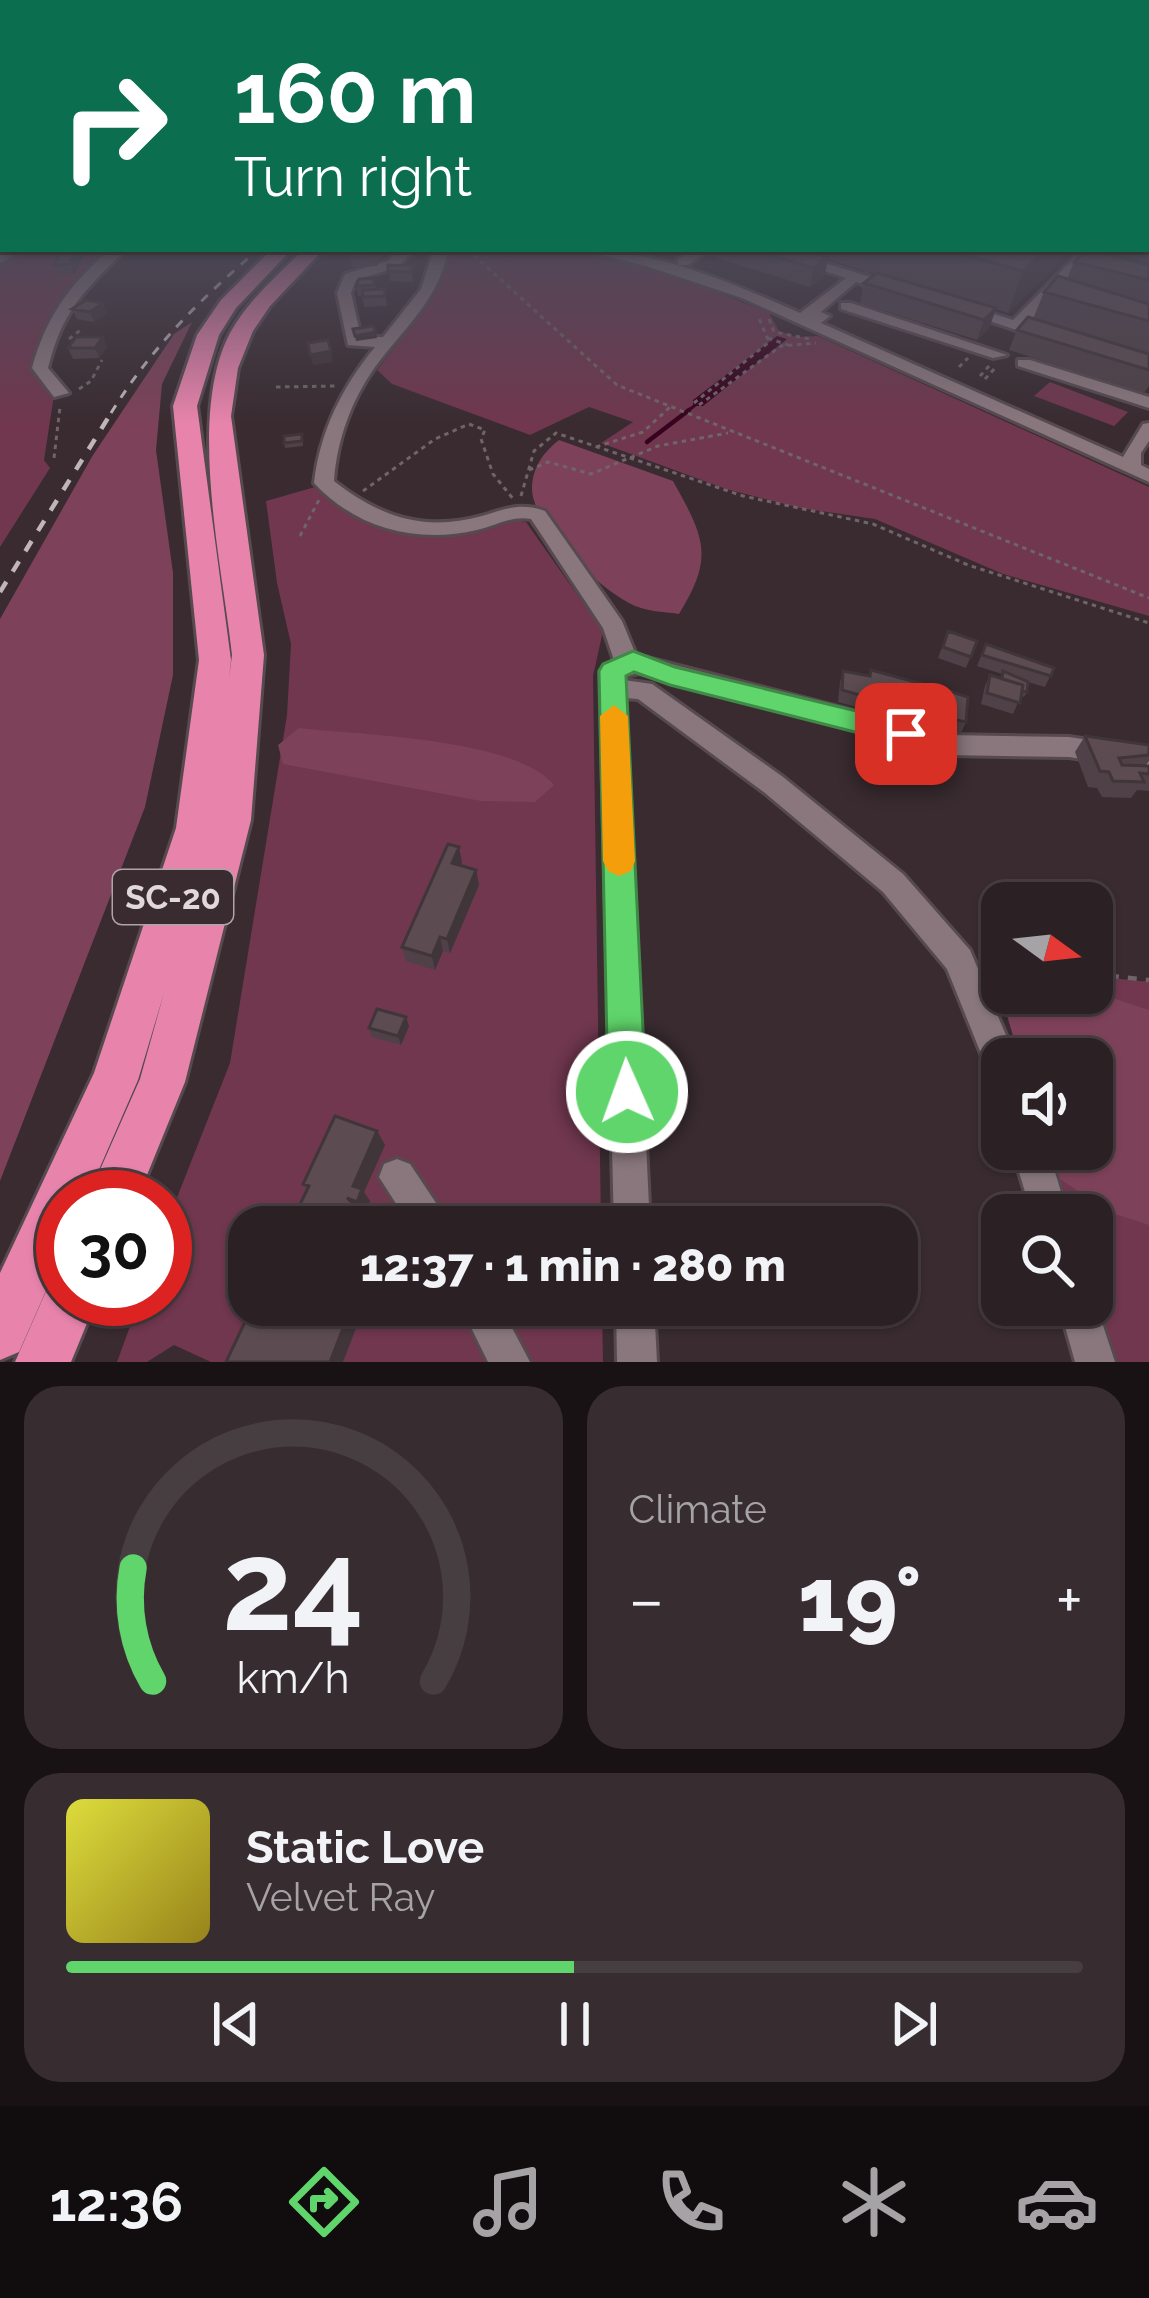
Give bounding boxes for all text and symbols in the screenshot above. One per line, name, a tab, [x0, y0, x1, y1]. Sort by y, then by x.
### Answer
text: 160 m	[234, 44, 476, 143]
icon: right	[36, 48, 192, 204]
text: Turn right	[234, 145, 472, 209]
pin	[855, 683, 957, 785]
icon: arrive	[873, 701, 939, 767]
road number: SC-20	[113, 870, 233, 924]
north arrow	[981, 882, 1113, 1014]
map controls	[981, 882, 1113, 1326]
position arrow	[564, 1029, 690, 1155]
button: sound	[981, 1038, 1113, 1170]
speed limit sign: 30	[36, 1170, 192, 1326]
button: search	[981, 1194, 1113, 1326]
text: 12:37 · 1 min · 280 m	[360, 1239, 786, 1292]
text: Climate	[629, 1486, 767, 1532]
text: 24	[222, 1513, 364, 1659]
text: 19°	[798, 1546, 922, 1652]
text: −	[629, 1561, 664, 1638]
text: +	[1056, 1561, 1083, 1638]
text: km/h	[237, 1652, 350, 1702]
text: Static Love	[246, 1821, 484, 1874]
text: Velvet Ray	[246, 1874, 435, 1920]
icon: previous	[203, 1991, 269, 2057]
icon: pause	[542, 1991, 608, 2057]
icon: next	[881, 1991, 947, 2057]
icon: directions	[282, 2160, 366, 2244]
icon: music	[466, 2160, 550, 2244]
icon: phone	[649, 2160, 733, 2244]
icon: climate	[832, 2160, 916, 2244]
icon: car	[1015, 2160, 1099, 2244]
text: 12:36	[50, 2170, 183, 2234]

